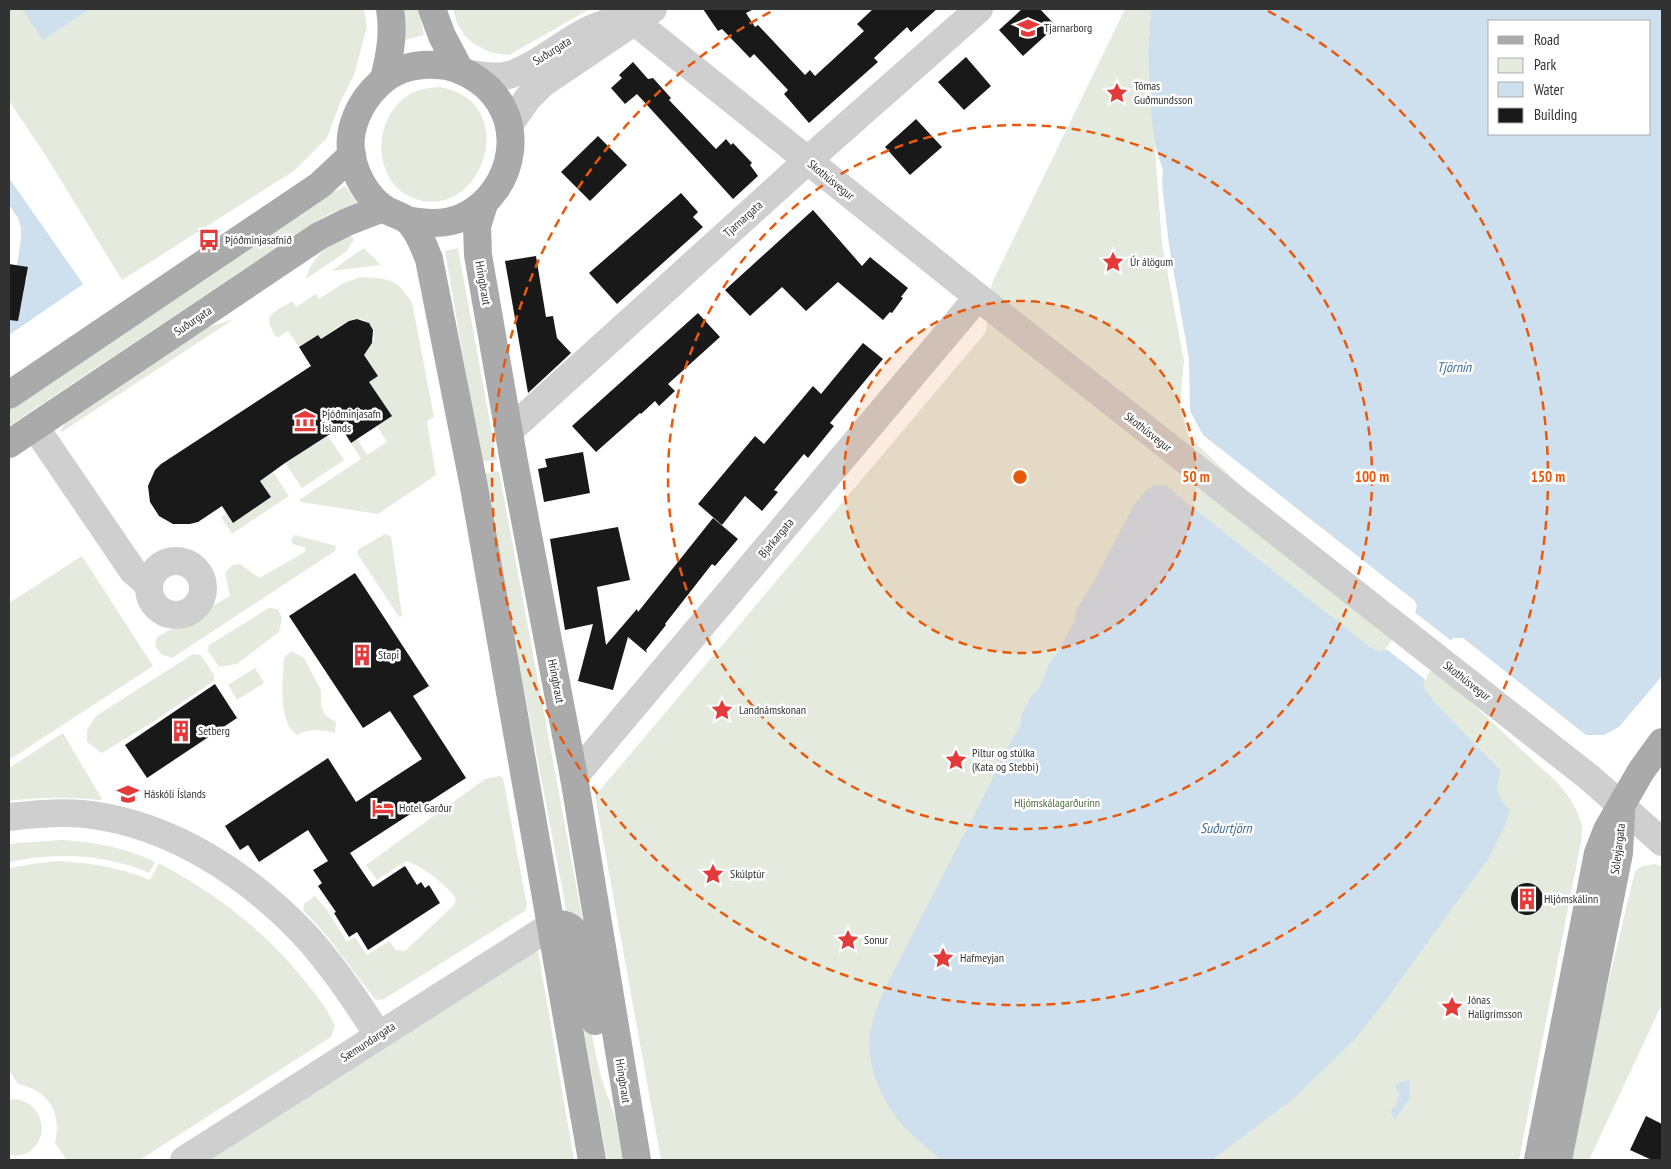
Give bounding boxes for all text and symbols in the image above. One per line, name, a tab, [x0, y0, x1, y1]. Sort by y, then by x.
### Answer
school or university icon: Tjarnarborg	[1015, 15, 1041, 41]
place label: Tjarnarborg	[1044, 20, 1092, 35]
legend	[1488, 20, 1651, 135]
text: Road	[1534, 30, 1560, 49]
street label: Suðurgata	[530, 33, 574, 68]
text: Park	[1534, 55, 1556, 74]
place label: Tómas Guðmundsson	[1134, 78, 1193, 107]
place icon: Tómas Guðmundsson	[1104, 80, 1130, 106]
text: Water	[1534, 80, 1565, 99]
text: Building	[1534, 105, 1577, 124]
street label: Skothúsvegur	[805, 156, 858, 203]
street label: Tjarnargata	[720, 197, 765, 240]
bus stop icon: Þjóðminjasafnið	[196, 227, 222, 253]
place label: Þjóðminjasafnið	[225, 232, 292, 247]
place icon: Úr álögum	[1100, 249, 1126, 275]
place label: Úr álögum	[1130, 254, 1173, 269]
street label: Hringbraut	[472, 260, 495, 307]
street label: Suðurgata	[171, 302, 215, 339]
water label: Tjörnin	[1437, 358, 1472, 376]
place label: Þjóðminjasafn Íslands	[322, 406, 381, 435]
museum icon: Þjóðminjasafn Íslands	[292, 408, 318, 434]
street label: Skothúsvegur	[1122, 408, 1176, 455]
text: 50 m	[1182, 467, 1210, 486]
text: 100 m	[1355, 467, 1389, 486]
text: 150 m	[1531, 467, 1565, 486]
centre of rings	[1011, 468, 1029, 486]
street label: Bjarkargata	[755, 515, 797, 561]
building icon: Stapi	[349, 642, 375, 668]
place label: Stapi	[378, 647, 399, 662]
street label: Skothúsvegur	[1441, 657, 1495, 704]
street label: Hringbraut	[545, 658, 568, 705]
place icon: Landnámskonan	[709, 697, 735, 723]
place label: Landnámskonan	[739, 702, 806, 717]
building icon: Setberg	[168, 718, 194, 744]
place label: Setberg	[198, 723, 230, 738]
place label: Piltur og stúlka (Kata og Stebbi)	[972, 745, 1038, 774]
place icon: Piltur og stúlka (Kata og Stebbi)	[943, 747, 969, 773]
school or university icon: Háskóli Íslands	[115, 781, 141, 807]
place label: Háskóli Íslands	[144, 786, 206, 801]
hotel icon: Hotel Garður	[370, 795, 396, 821]
park label: Hljómskálagarðurinn	[1014, 795, 1100, 810]
place label: Hotel Garður	[399, 800, 453, 815]
water label: Suðurtjörn	[1200, 819, 1253, 837]
street label: Sóleyjargata	[1607, 822, 1628, 875]
place icon: Skúlptúr	[700, 861, 726, 887]
place label: Skúlptúr	[730, 866, 766, 881]
building icon: Hljómskálinn	[1514, 886, 1540, 912]
place label: Hljómskálinn	[1544, 891, 1598, 906]
place icon: Sonur	[835, 927, 861, 953]
place label: Sonur	[864, 932, 889, 947]
place icon: Hafmeyjan	[930, 945, 956, 971]
place label: Hafmeyjan	[960, 950, 1004, 965]
place label: Jónas Hallgrímsson	[1467, 992, 1522, 1021]
place icon: Jónas Hallgrímsson	[1439, 994, 1465, 1020]
street label: Sæmundargata	[337, 1018, 398, 1065]
street label: Hringbraut	[613, 1058, 634, 1105]

